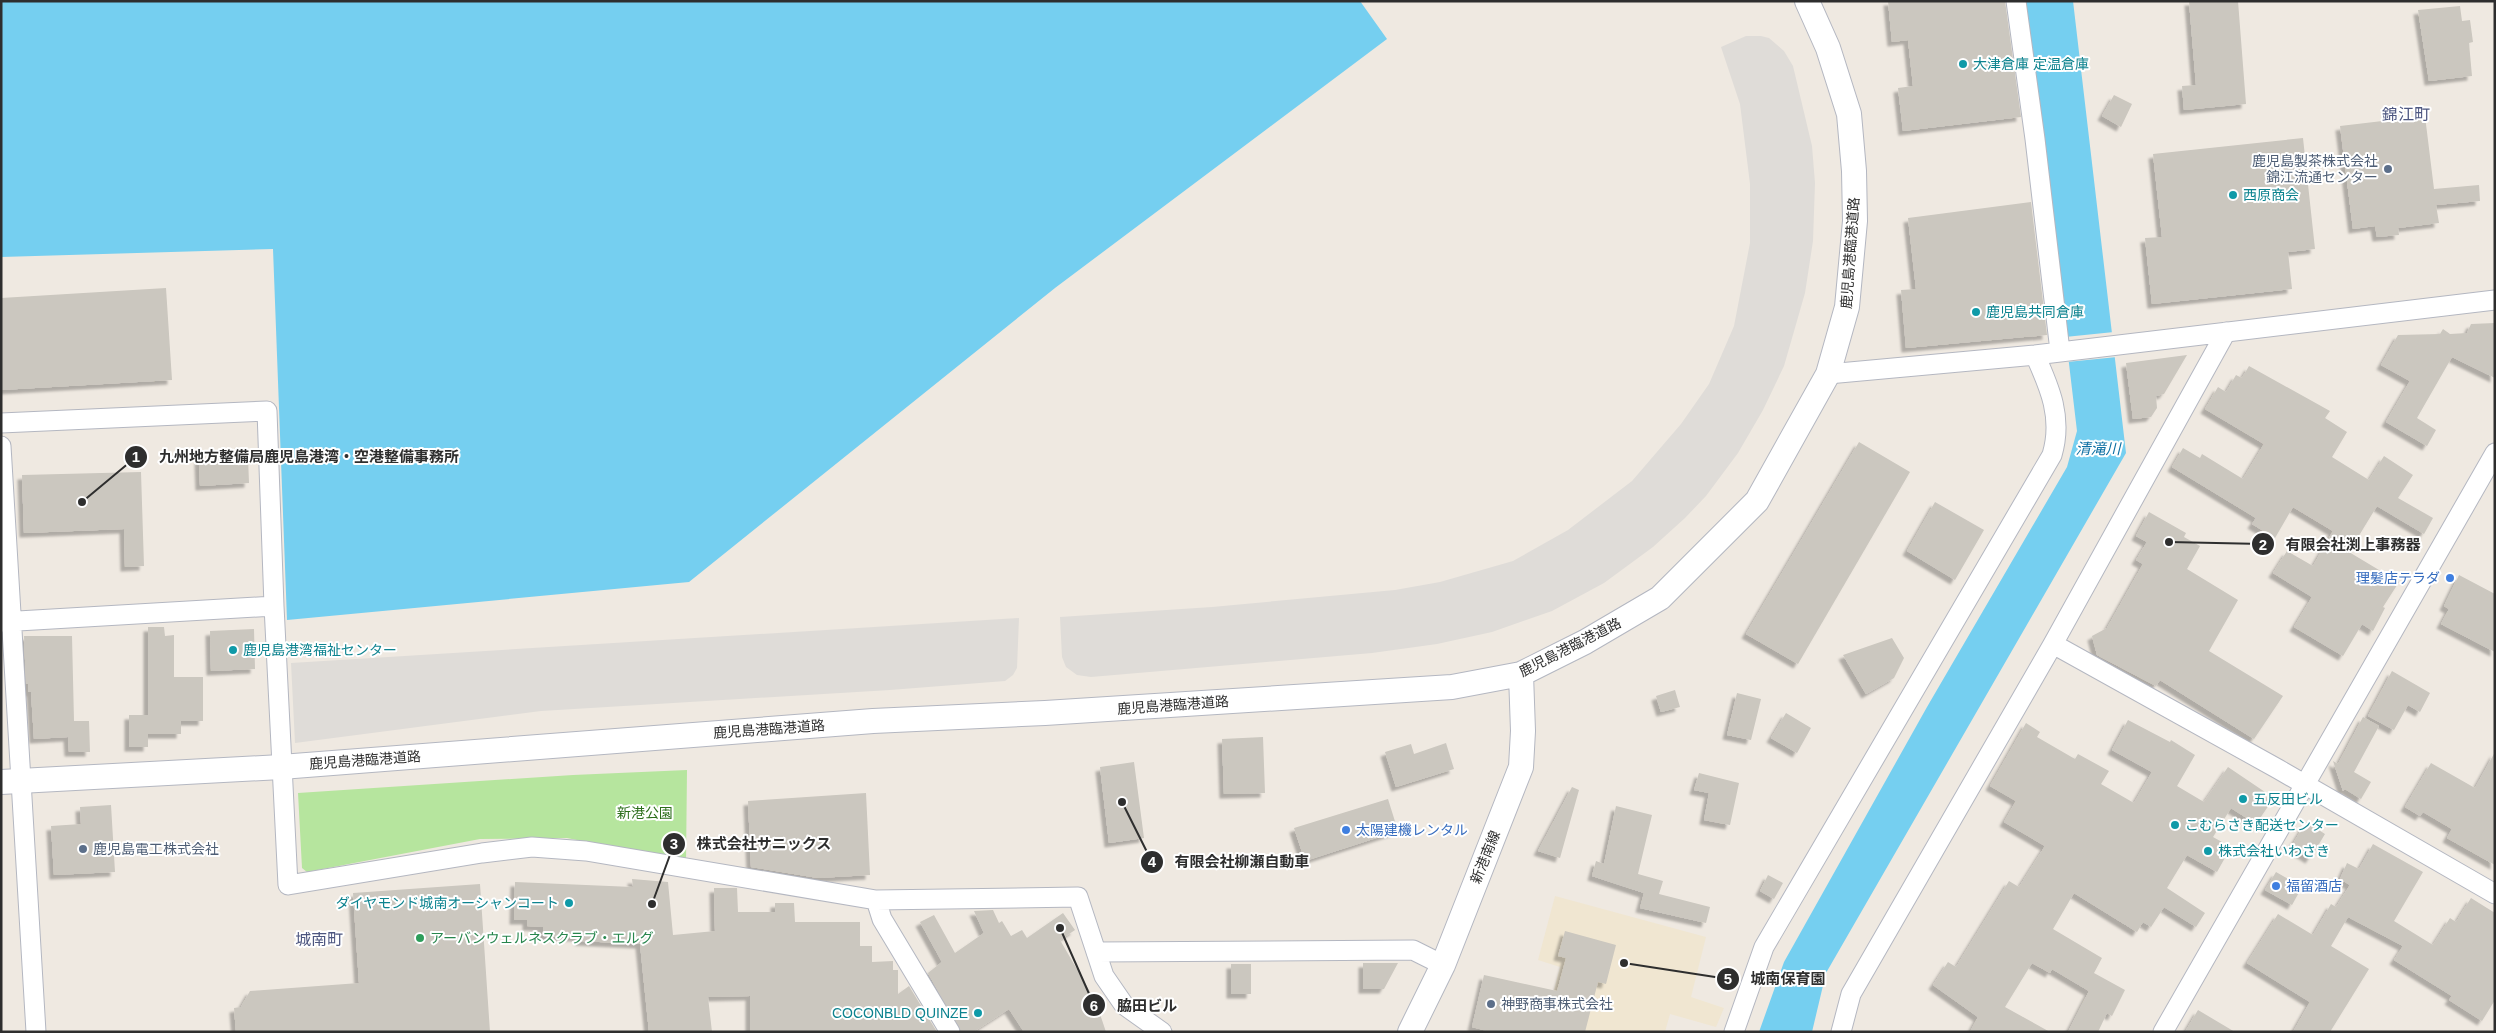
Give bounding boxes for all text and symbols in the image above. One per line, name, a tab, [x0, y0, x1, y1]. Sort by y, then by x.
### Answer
place label: 大津倉庫 定温倉庫	[1973, 56, 2089, 72]
marker: 大津倉庫 定温倉庫	[1957, 58, 1969, 70]
district label: 錦江町	[2382, 106, 2430, 123]
place label: 鹿児島製茶株式会社 錦江流通センター	[2252, 153, 2378, 185]
marker: 鹿児島製茶株式会社 錦江流通センター	[2382, 163, 2394, 175]
place label: 西原商会	[2243, 187, 2299, 203]
marker: 西原商会	[2227, 189, 2239, 201]
street label: 鹿児島港臨港道路	[1838, 197, 1862, 309]
place label: 鹿児島共同倉庫	[1986, 304, 2084, 320]
marker: 鹿児島共同倉庫	[1970, 306, 1982, 318]
water label: 清滝川	[2075, 440, 2122, 457]
callout: 九州地方整備局鹿児島港湾・空港整備事務所	[124, 442, 469, 472]
text: 1	[132, 448, 140, 465]
text: 九州地方整備局鹿児島港湾・空港整備事務所	[159, 448, 459, 465]
callout: 有限会社渕上事務器	[2251, 529, 2431, 559]
text: 2	[2259, 536, 2267, 553]
text: 有限会社渕上事務器	[2285, 536, 2421, 553]
place label: 理髪店テラダ	[2356, 570, 2440, 586]
marker: 理髪店テラダ	[2444, 572, 2456, 584]
street label: 鹿児島港臨港道路	[1516, 614, 1624, 680]
place label: 鹿児島港湾福祉センター	[243, 642, 397, 658]
marker: 鹿児島港湾福祉センター	[227, 644, 239, 656]
street label: 鹿児島港臨港道路	[1117, 693, 1229, 717]
street label: 鹿児島港臨港道路	[713, 717, 825, 741]
street label: 鹿児島港臨港道路	[309, 748, 421, 772]
place label: 五反田ビル	[2253, 791, 2323, 807]
marker: 五反田ビル	[2237, 793, 2249, 805]
park label: 新港公園	[617, 805, 673, 821]
place label: こむらさき配送センター	[2185, 817, 2339, 833]
marker: こむらさき配送センター	[2169, 819, 2181, 831]
place label: 太陽建機レンタル	[1356, 822, 1468, 838]
marker: 太陽建機レンタル	[1340, 824, 1352, 836]
street label: 新港南線	[1467, 828, 1503, 886]
callout: 株式会社サニックス	[661, 829, 841, 859]
text: 3	[670, 835, 678, 852]
text: 株式会社サニックス	[697, 835, 831, 852]
place label: 鹿児島電工株式会社	[93, 841, 219, 857]
marker: 鹿児島電工株式会社	[77, 843, 89, 855]
place label: 株式会社いわさき	[2218, 843, 2330, 859]
marker: 株式会社いわさき	[2202, 845, 2214, 857]
callout: 有限会社柳瀬自動車	[1139, 847, 1319, 877]
text: 4	[1148, 853, 1157, 870]
text: 有限会社柳瀬自動車	[1174, 853, 1310, 870]
place label: 福留酒店	[2286, 878, 2342, 894]
marker: 福留酒店	[2270, 880, 2282, 892]
place label: ダイヤモンド城南オーシャンコート	[336, 895, 559, 911]
marker: ダイヤモンド城南オーシャンコート	[563, 897, 575, 909]
place label: アーバンウェルネスクラブ・エルグ	[430, 930, 654, 946]
district label: 城南町	[295, 931, 343, 948]
marker: アーバンウェルネスクラブ・エルグ	[414, 932, 426, 944]
callout: 城南保育園	[1715, 964, 1835, 994]
text: 5	[1724, 970, 1732, 987]
text: 城南保育園	[1750, 970, 1826, 987]
callout: 脇田ビル	[1082, 990, 1187, 1020]
place label: 神野商事株式会社	[1501, 996, 1613, 1012]
text: 6	[1090, 997, 1098, 1014]
text: 脇田ビル	[1117, 997, 1177, 1014]
marker: 神野商事株式会社	[1485, 998, 1497, 1010]
place label: COCONBLD QUINZE	[832, 1005, 968, 1021]
marker: COCONBLD QUINZE	[972, 1007, 984, 1019]

